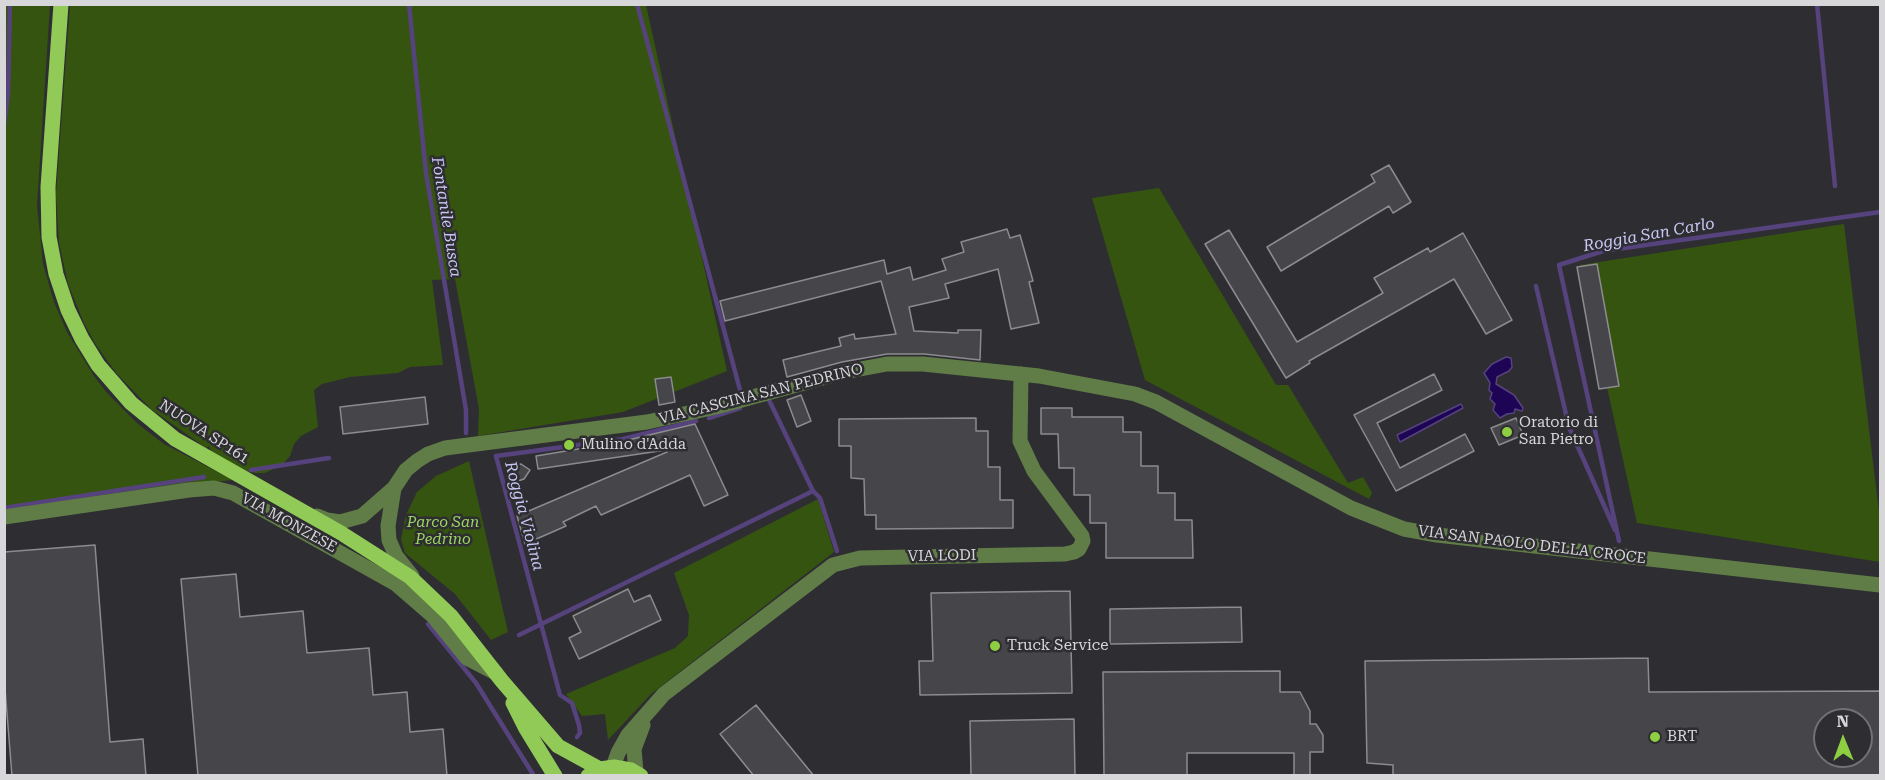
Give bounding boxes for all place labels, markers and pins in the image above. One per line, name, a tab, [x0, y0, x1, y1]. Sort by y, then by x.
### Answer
place label: Oratorio di San Pietro	[1519, 414, 1598, 449]
marker: Oratorio di San Pietro	[1500, 425, 1514, 439]
place label: Mulino d'Adda	[581, 436, 686, 454]
marker: Mulino d'Adda	[562, 438, 576, 452]
place label: Truck Service	[1007, 637, 1108, 655]
marker: Truck Service	[988, 639, 1002, 653]
place label: BRT	[1667, 728, 1697, 746]
marker: BRT	[1648, 730, 1662, 744]

